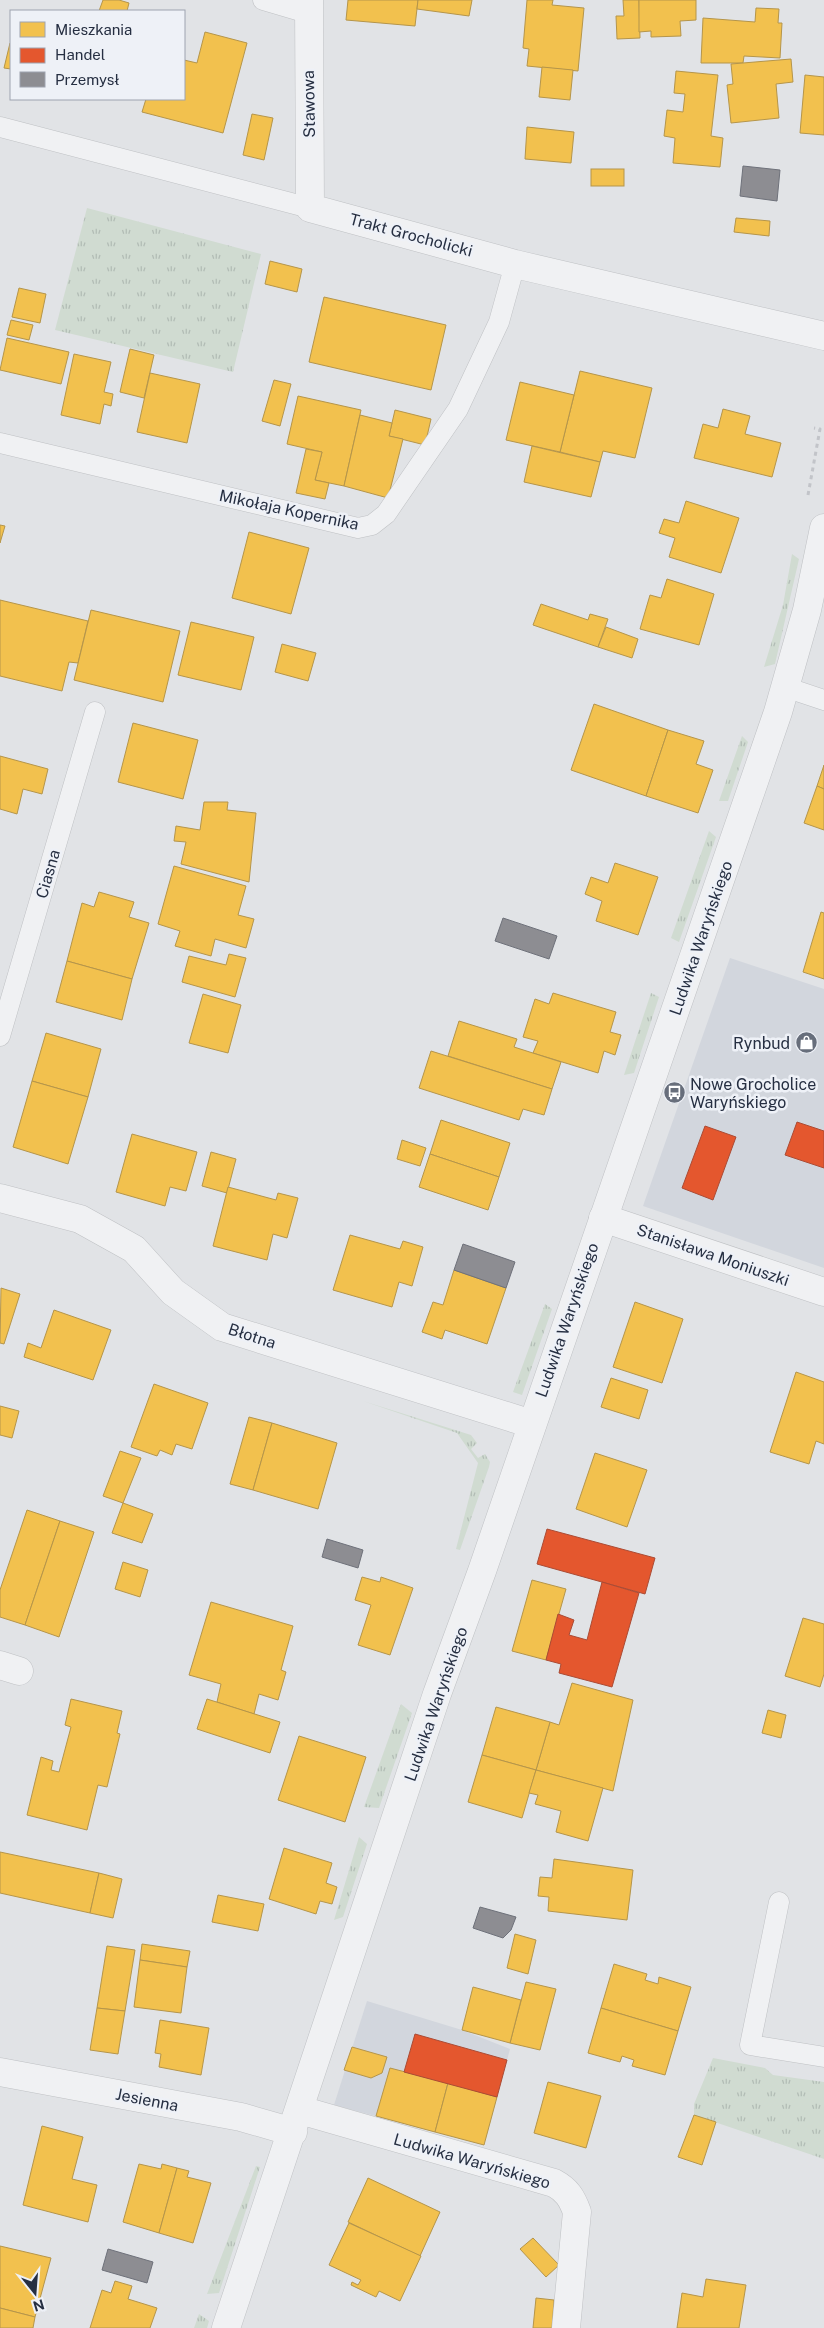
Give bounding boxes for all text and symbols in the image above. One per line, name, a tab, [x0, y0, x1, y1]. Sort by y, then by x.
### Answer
legend	[10, 10, 185, 100]
text: Mieszkania	[55, 21, 132, 38]
text: Handel	[55, 46, 105, 63]
street label: Stawowa	[299, 70, 319, 138]
text: Przemysł	[55, 71, 120, 88]
street label: Trakt Grocholicki	[347, 209, 475, 261]
street label: Mikołaja Kopernika	[217, 486, 361, 534]
street label: Ciasna	[32, 847, 64, 901]
street label: Ludwika Waryńskiego	[666, 858, 736, 1018]
shop icon: Rynbud	[794, 1031, 818, 1055]
place label: Rynbud	[733, 1034, 790, 1053]
place label: Nowe Grocholice Waryńskiego	[690, 1075, 816, 1112]
bus stop icon: Nowe Grocholice Waryńskiego	[662, 1081, 686, 1105]
street label: Stanisława Moniuszki	[634, 1220, 792, 1290]
street label: Ludwika Waryńskiego	[532, 1240, 602, 1400]
street label: Błotna	[226, 1319, 278, 1353]
street label: Ludwika Waryńskiego	[401, 1624, 471, 1784]
street label: Jesienna	[114, 2085, 180, 2115]
street label: Ludwika Waryńskiego	[391, 2130, 553, 2192]
north arrow	[10, 2268, 60, 2318]
text: N	[31, 2296, 46, 2315]

